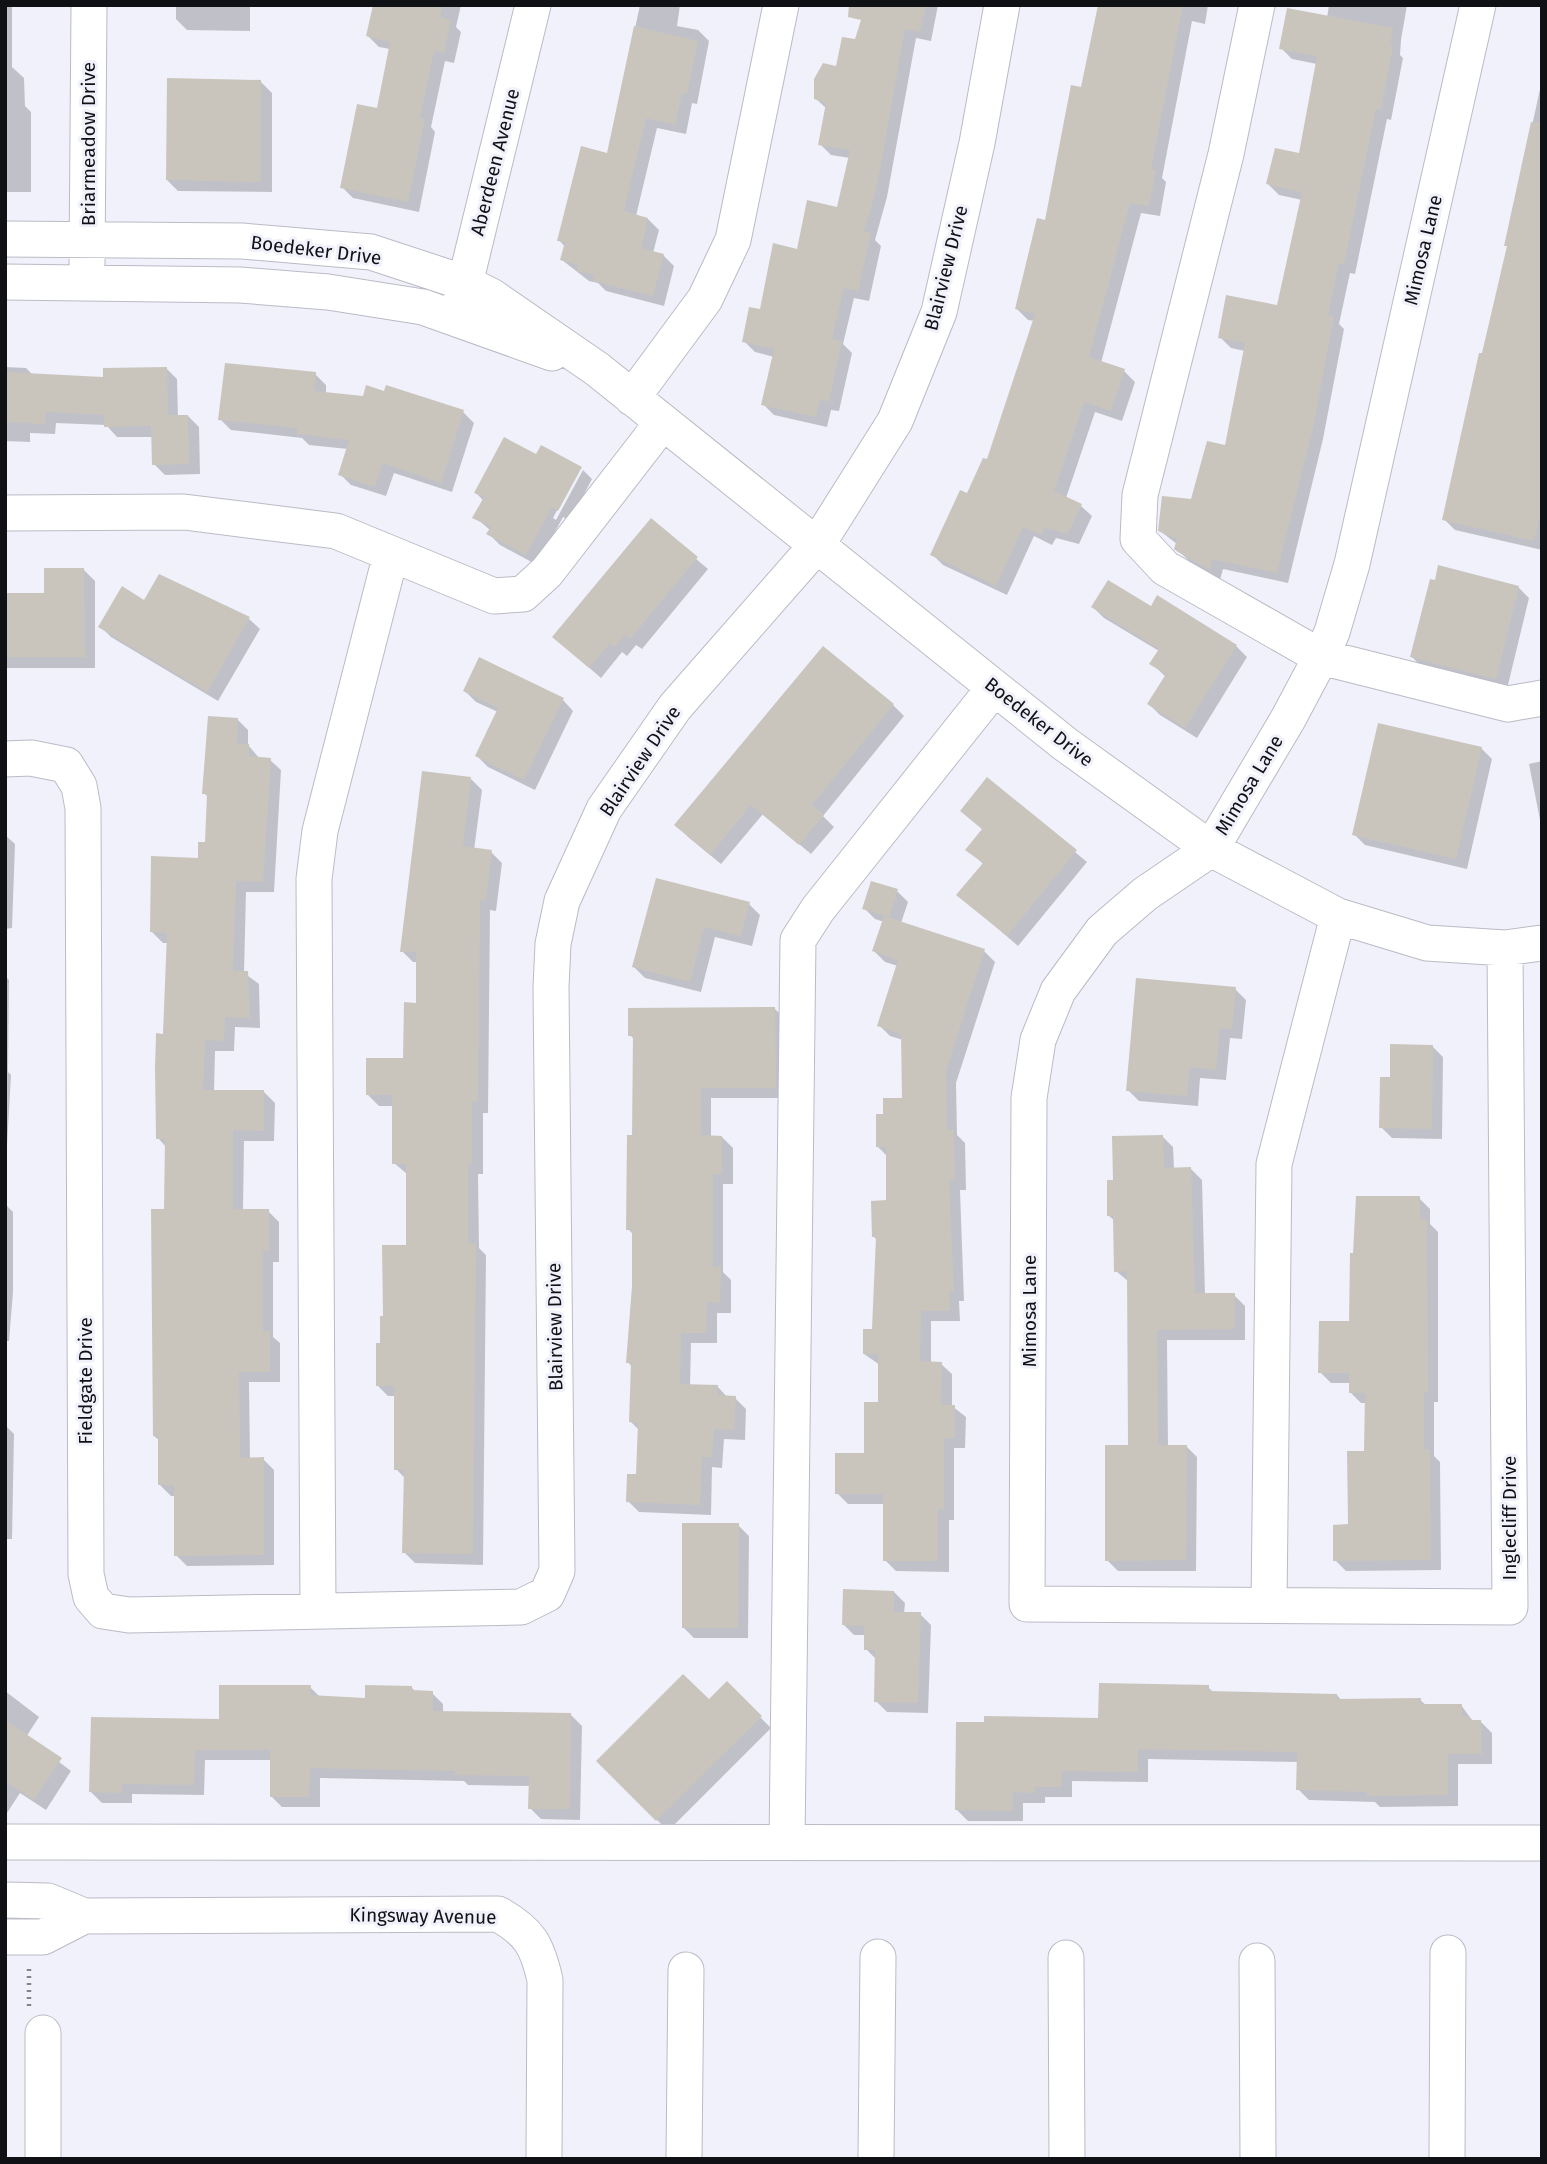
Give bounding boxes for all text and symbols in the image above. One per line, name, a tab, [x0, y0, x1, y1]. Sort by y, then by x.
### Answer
street label: Briarmeadow Drive	[77, 62, 100, 226]
street label: Aberdeen Avenue	[466, 86, 524, 238]
street label: Mimosa Lane	[1399, 193, 1447, 307]
street label: Blairview Drive	[919, 203, 973, 333]
street label: Boedeker Drive	[249, 231, 383, 269]
street label: Boedeker Drive	[980, 672, 1098, 772]
street label: Blairview Drive	[595, 701, 685, 821]
street label: Mimosa Lane	[1210, 731, 1288, 839]
street label: Mimosa Lane	[1018, 1255, 1041, 1367]
street label: Blairview Drive	[542, 1263, 568, 1391]
street label: Fieldgate Drive	[74, 1317, 97, 1445]
street label: Inglecliff Drive	[1498, 1456, 1521, 1580]
street label: Kingsway Avenue	[349, 1903, 497, 1929]

